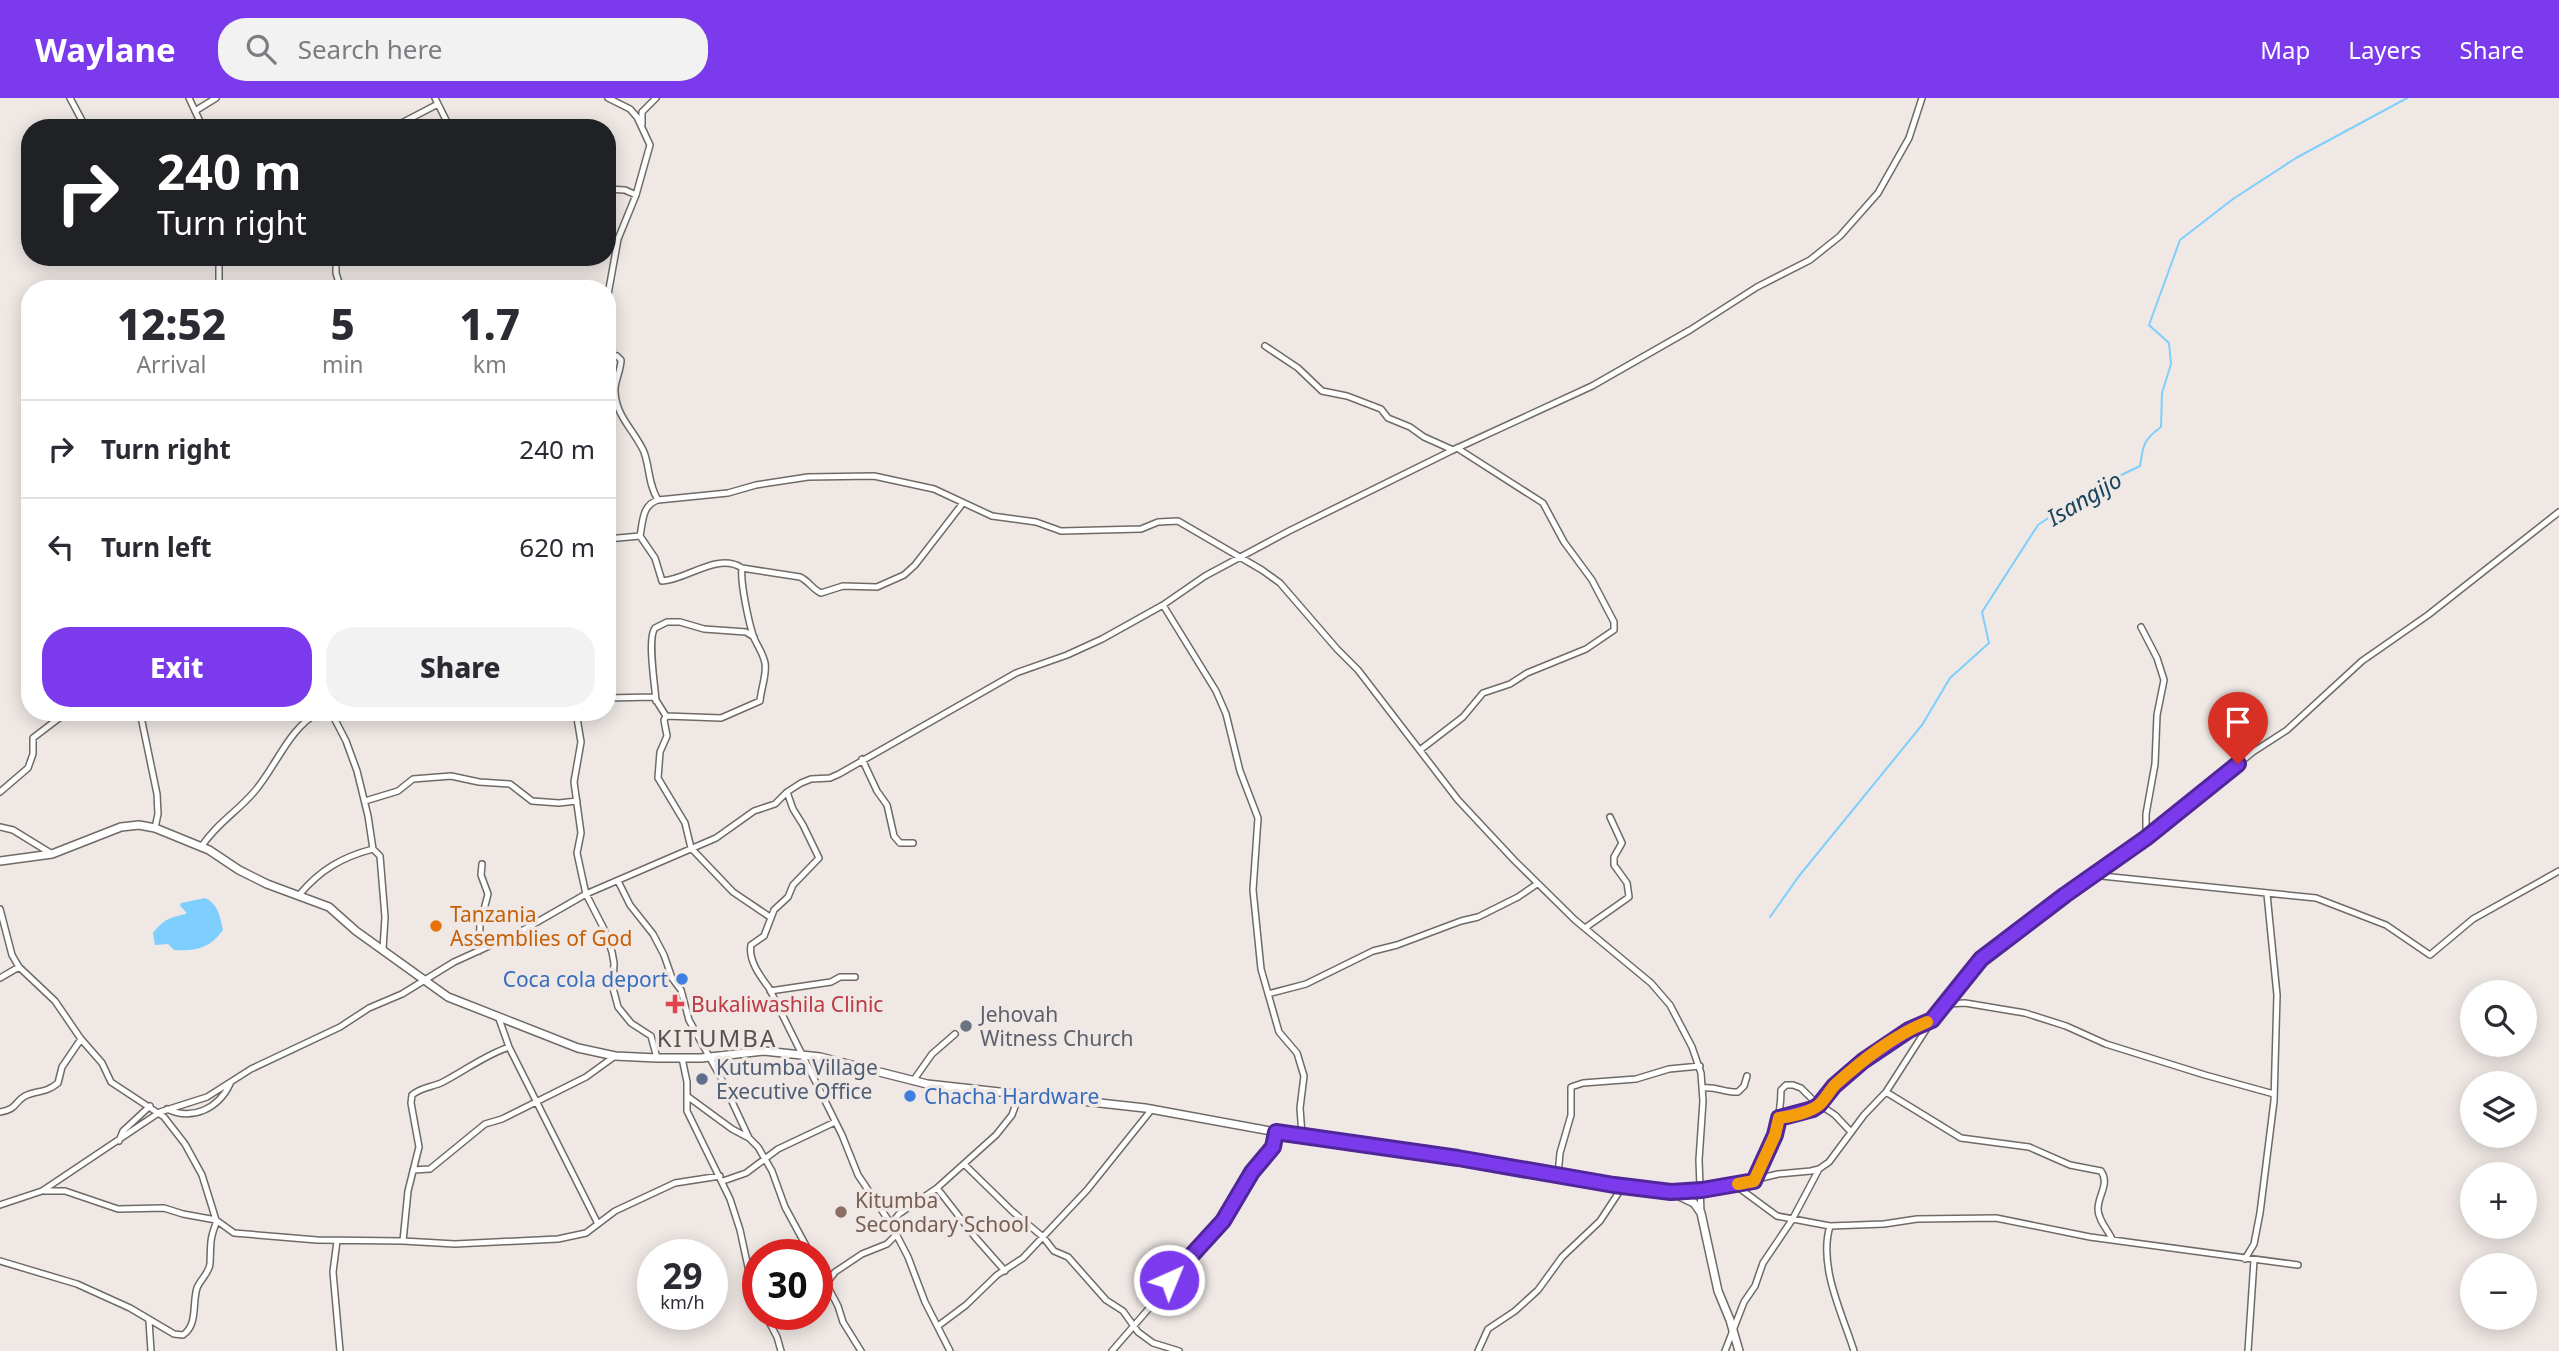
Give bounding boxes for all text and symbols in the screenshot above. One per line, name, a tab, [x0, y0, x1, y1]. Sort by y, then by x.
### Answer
search box	[218, 18, 708, 81]
text: Waylane	[35, 27, 176, 72]
icon: search	[242, 30, 280, 68]
text: Search here	[298, 31, 442, 67]
text: Map	[2260, 33, 2310, 66]
text: Layers	[2348, 33, 2422, 66]
text: Share	[2460, 33, 2524, 66]
text: 240 m	[157, 138, 302, 204]
icon: right	[42, 147, 133, 238]
text: Turn right	[157, 201, 307, 244]
text: 12:52	[117, 295, 226, 352]
text: 5	[331, 295, 355, 352]
text: 1.7	[460, 295, 520, 352]
text: Arrival	[136, 348, 207, 380]
text: min	[322, 348, 364, 380]
text: km	[473, 348, 507, 380]
icon: right	[42, 430, 80, 468]
text: Turn right	[101, 431, 231, 467]
text: 240 m	[519, 431, 595, 467]
water label: Isangijo	[2040, 463, 2127, 533]
icon: left	[42, 528, 80, 566]
text: Turn left	[101, 529, 212, 565]
text: 620 m	[519, 529, 595, 565]
button: Exit	[42, 627, 312, 707]
button: Share	[326, 627, 595, 707]
pin	[2208, 692, 2268, 764]
icon: arrive	[2219, 703, 2257, 741]
place label: Tanzania Assemblies of God	[450, 900, 632, 952]
marker: Tanzania Assemblies of God	[428, 918, 444, 934]
place label: Coca cola deport	[503, 965, 668, 993]
marker: Coca cola deport	[674, 971, 690, 987]
map controls	[2460, 980, 2537, 1330]
button: search	[2460, 980, 2537, 1057]
place label: Bukaliwashila Clinic	[691, 990, 883, 1018]
marker: Bukaliwashila Clinic	[665, 994, 685, 1014]
place label: Jehovah Witness Church	[978, 1000, 1133, 1052]
marker: Jehovah Witness Church	[958, 1018, 974, 1034]
district label: KITUMBA	[657, 1021, 777, 1054]
place label: Kutumba Village Executive Office	[716, 1053, 878, 1105]
marker: Kutumba Village Executive Office	[694, 1071, 710, 1087]
button: layers	[2460, 1071, 2537, 1148]
place label: Chacha Hardware	[924, 1082, 1099, 1110]
marker: Chacha Hardware	[902, 1088, 918, 1104]
button: +	[2460, 1162, 2537, 1239]
place label: Kitumba Secondary School	[855, 1186, 1029, 1238]
marker: Kitumba Secondary School	[833, 1204, 849, 1220]
speed limit sign: 30	[742, 1239, 833, 1330]
position arrow	[1132, 1243, 1206, 1317]
text: 29	[662, 1252, 703, 1299]
button: −	[2460, 1253, 2537, 1330]
text: km/h	[660, 1290, 705, 1314]

